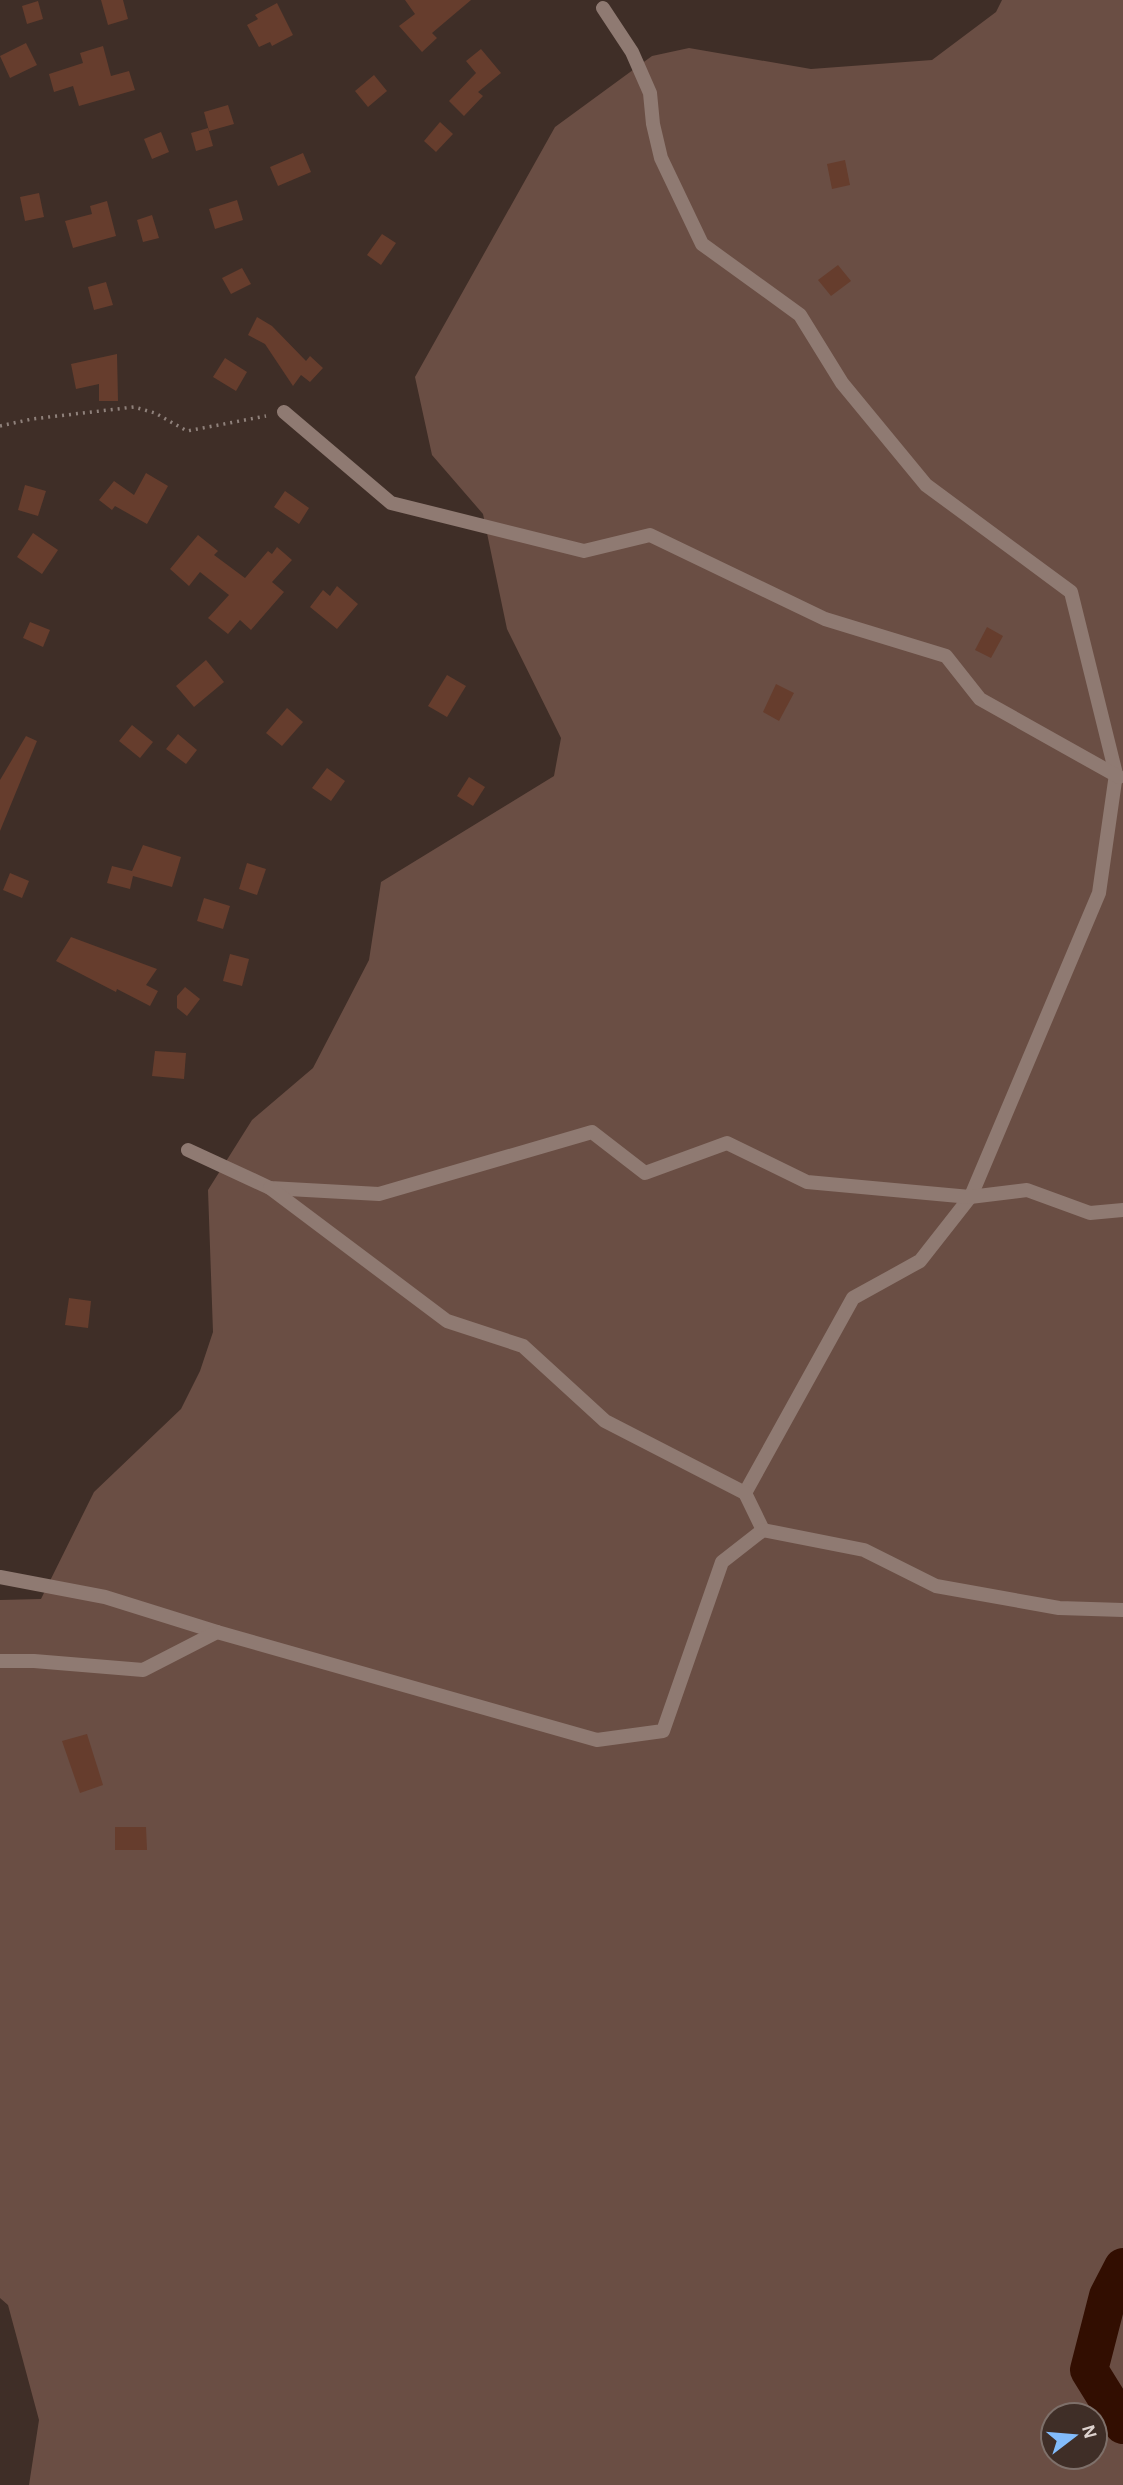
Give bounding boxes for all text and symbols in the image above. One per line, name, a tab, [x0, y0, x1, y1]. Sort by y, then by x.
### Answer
north arrow	[1039, 2401, 1109, 2471]
text: N	[1078, 2423, 1100, 2441]

